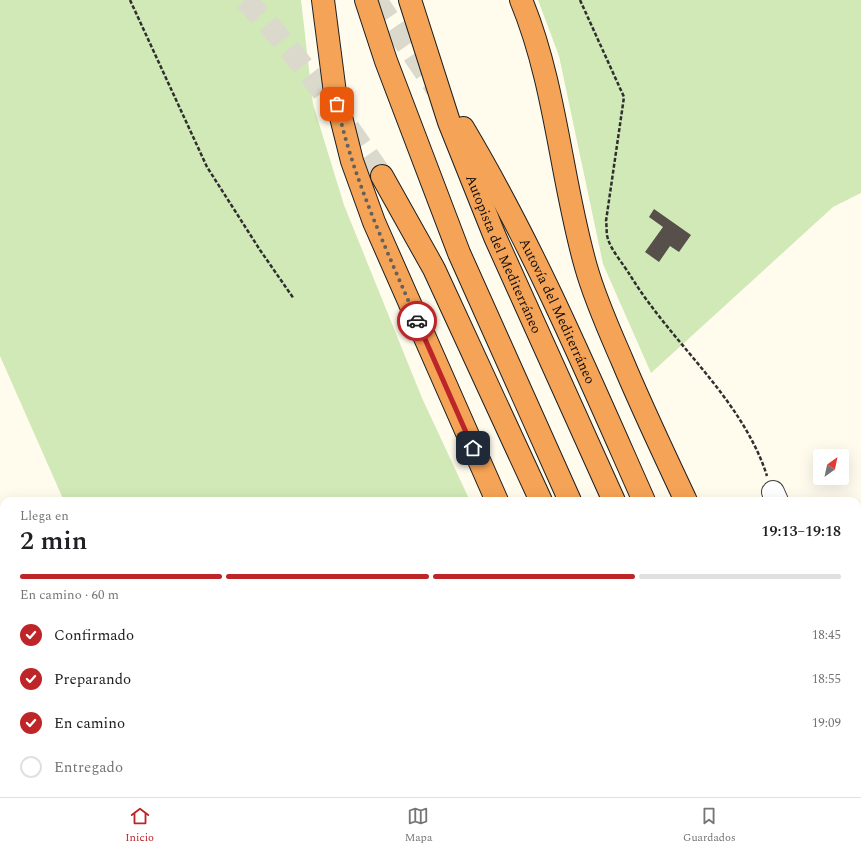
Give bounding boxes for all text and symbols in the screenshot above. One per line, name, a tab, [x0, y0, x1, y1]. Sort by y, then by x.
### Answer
pin	[320, 87, 354, 121]
icon: bag	[326, 93, 348, 115]
street label: Autopista del Mediterráneo	[461, 171, 548, 337]
street label: Autovía del Mediterráneo	[514, 234, 601, 387]
courier	[397, 301, 437, 341]
icon: car	[406, 310, 428, 332]
pin	[456, 431, 490, 465]
icon: home	[462, 437, 484, 459]
north arrow	[813, 449, 849, 485]
map controls	[813, 449, 849, 485]
text: Llega en	[20, 506, 69, 526]
text: 19:13–19:18	[761, 520, 841, 543]
text: 2 min	[20, 521, 87, 561]
text: En camino · 60 m	[20, 585, 119, 605]
icon: check	[20, 624, 42, 646]
text: Confirmado	[54, 624, 134, 647]
text: 18:45	[812, 625, 841, 645]
icon: check	[20, 668, 42, 690]
text: Preparando	[54, 668, 131, 691]
text: 18:55	[812, 669, 841, 689]
icon: check	[20, 712, 42, 734]
text: En camino	[54, 712, 125, 735]
text: 19:09	[812, 713, 841, 733]
text: Entregado	[54, 756, 123, 779]
tab: Inicio	[125, 805, 154, 846]
tab: Mapa	[405, 805, 432, 846]
tab: Guardados	[683, 805, 736, 846]

